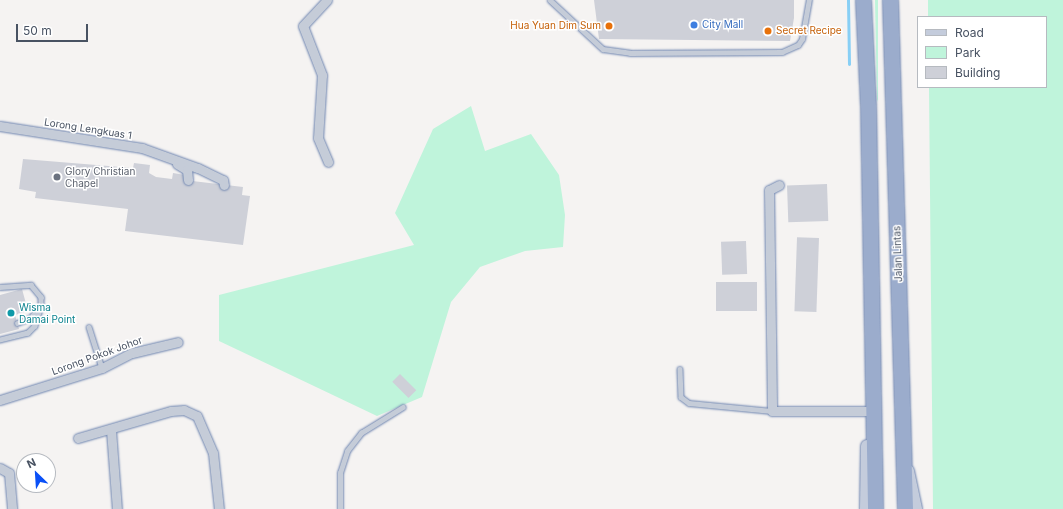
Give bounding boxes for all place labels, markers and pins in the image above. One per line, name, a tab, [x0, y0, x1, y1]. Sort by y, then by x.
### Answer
place label: City Mall	[702, 19, 743, 31]
place label: Hua Yuan Dim Sum	[510, 20, 601, 32]
marker: City Mall	[689, 20, 699, 30]
marker: Hua Yuan Dim Sum	[604, 21, 614, 31]
place label: Secret Recipe	[776, 25, 842, 37]
marker: Secret Recipe	[763, 26, 773, 36]
place label: Glory Christian Chapel	[65, 165, 135, 188]
marker: Glory Christian Chapel	[52, 172, 62, 182]
place label: Wisma Damai Point	[19, 301, 75, 324]
marker: Wisma Damai Point	[6, 308, 16, 318]

